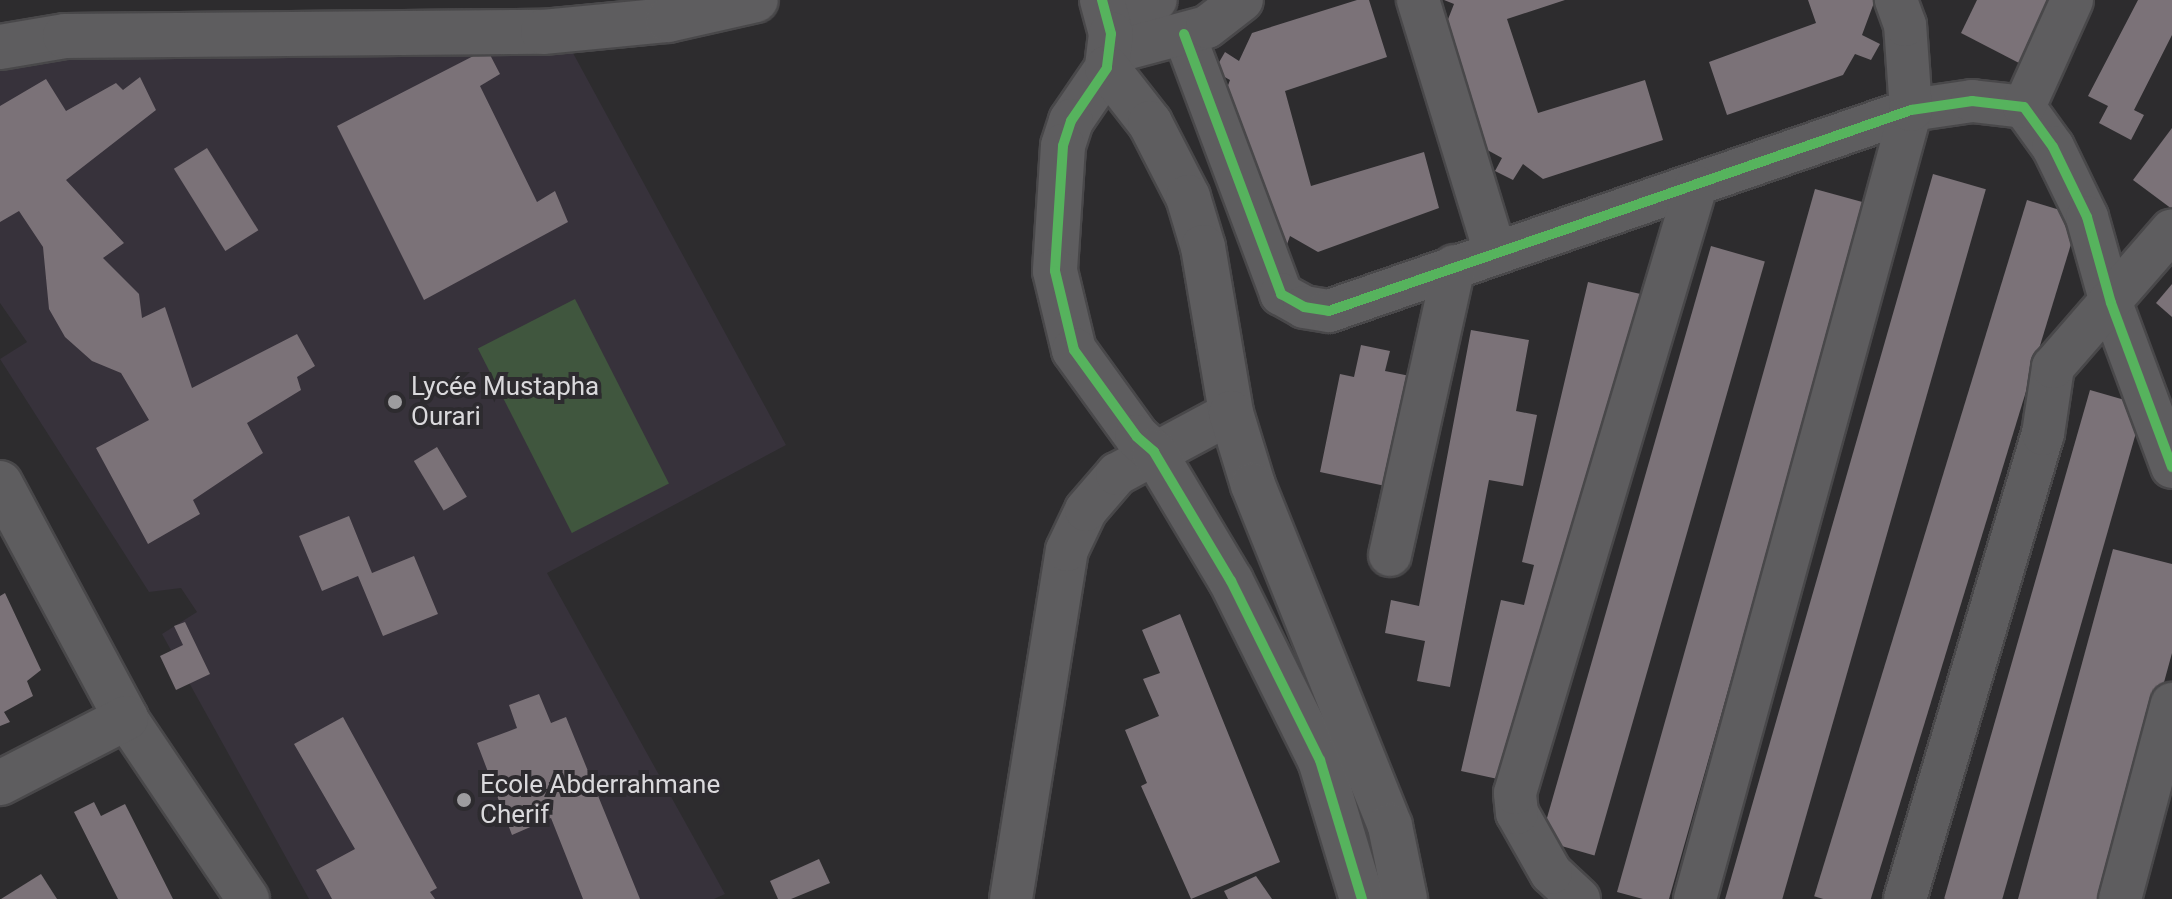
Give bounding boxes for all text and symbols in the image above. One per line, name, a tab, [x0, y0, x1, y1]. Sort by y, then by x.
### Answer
place label: Lycée Mustapha Ourari	[411, 371, 599, 432]
marker: Lycée Mustapha Ourari	[386, 393, 404, 411]
place label: Ecole Abderrahmane Cherif	[480, 769, 720, 830]
marker: Ecole Abderrahmane Cherif	[455, 791, 473, 809]

